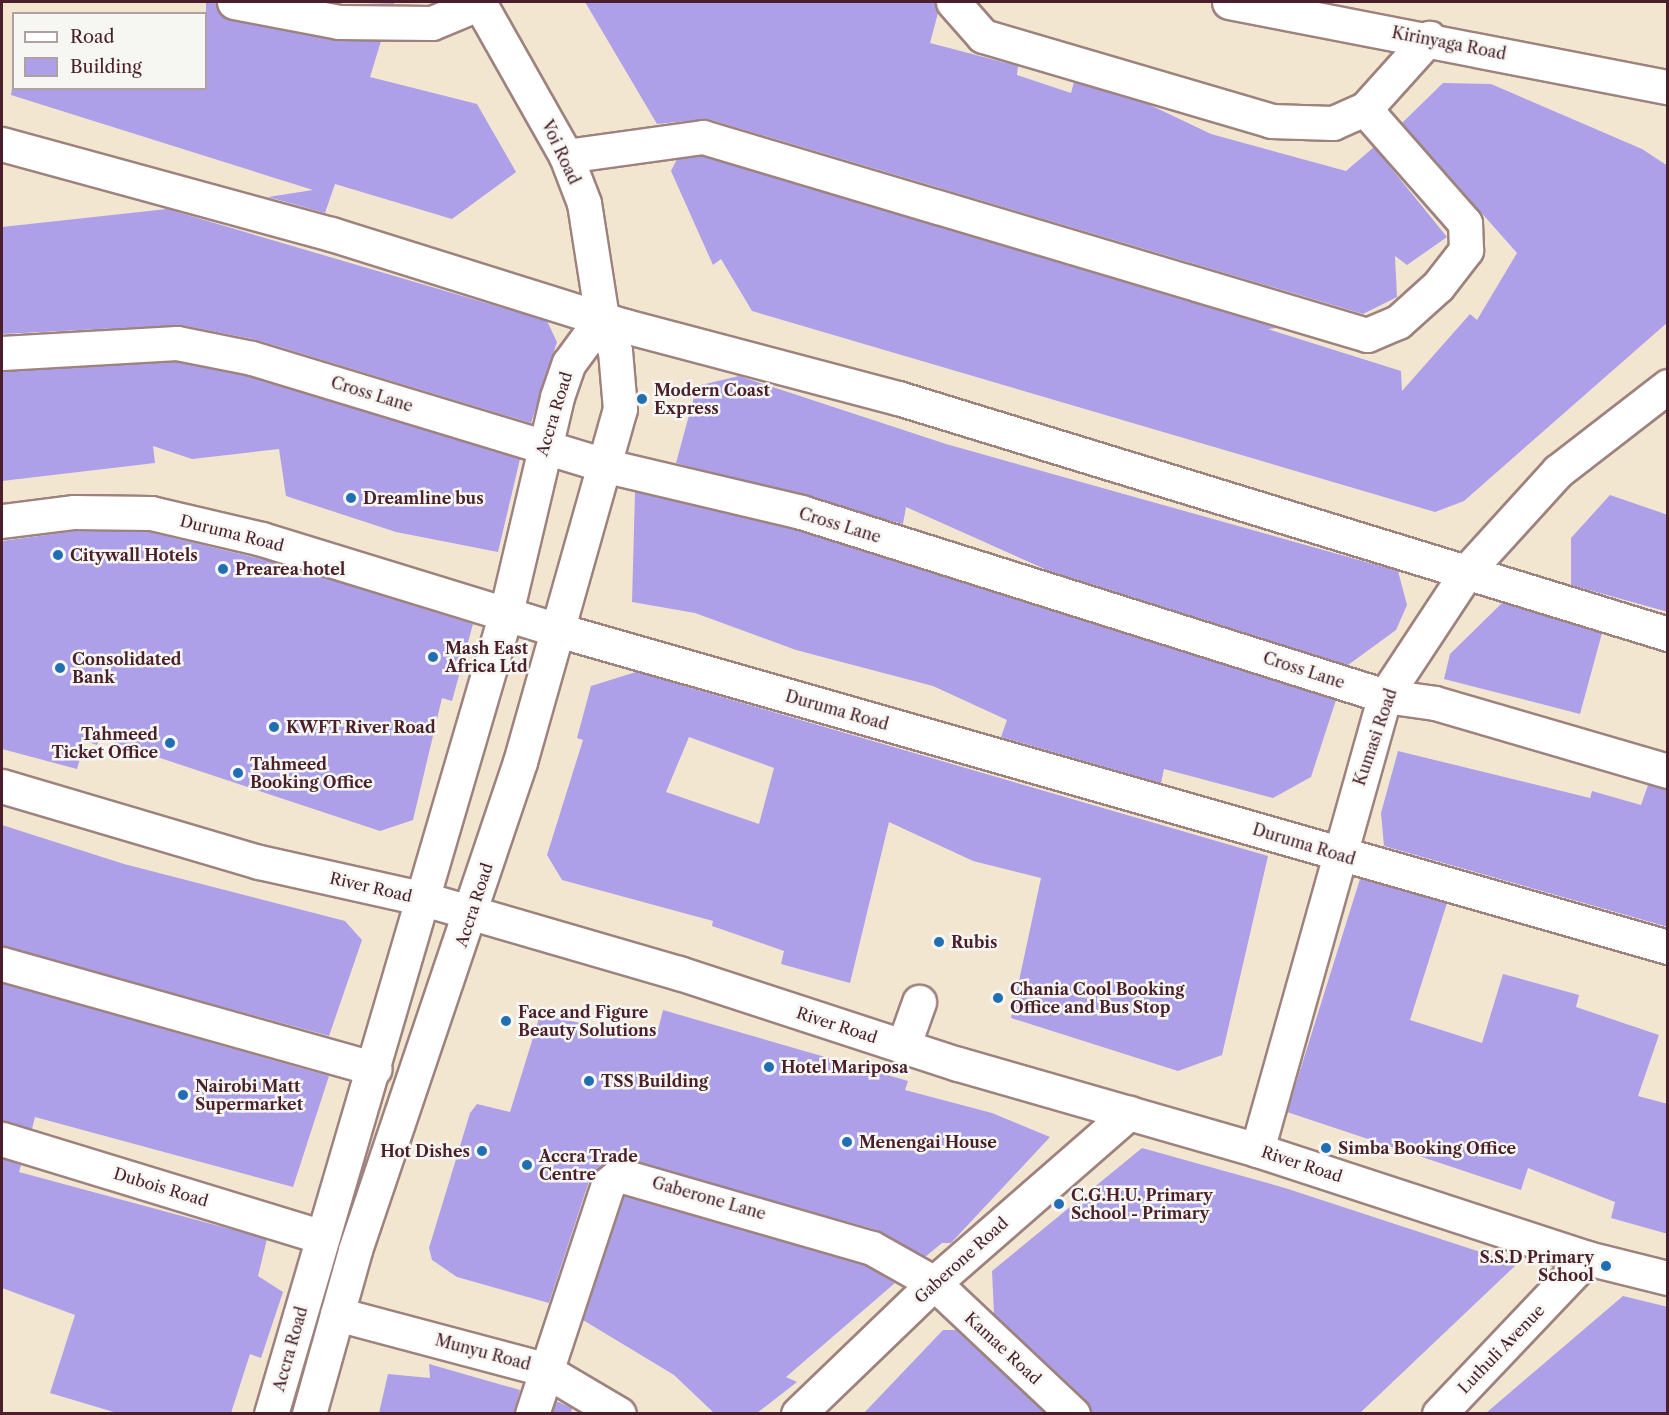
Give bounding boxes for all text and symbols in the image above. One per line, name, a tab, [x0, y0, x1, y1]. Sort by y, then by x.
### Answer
legend	[12, 12, 207, 90]
street label: Kirinyaga Road	[1390, 22, 1508, 64]
text: Road	[70, 26, 115, 48]
text: Building	[70, 56, 142, 78]
street label: Voi Road	[538, 117, 584, 187]
street label: Accra Road	[532, 369, 576, 459]
street label: Cross Lane	[329, 372, 415, 416]
place label: Modern Coast Express	[654, 380, 770, 418]
marker: Modern Coast Express	[635, 392, 649, 406]
place label: Dreamline bus	[363, 488, 484, 508]
marker: Dreamline bus	[344, 491, 358, 505]
street label: Cross Lane	[797, 503, 883, 547]
street label: Duruma Road	[178, 511, 286, 555]
place label: Citywall Hotels	[70, 545, 198, 565]
marker: Citywall Hotels	[51, 548, 65, 562]
place label: Prearea hotel	[235, 559, 346, 579]
marker: Prearea hotel	[216, 562, 230, 576]
place label: Mash East Africa Ltd	[445, 638, 528, 676]
street label: Cross Lane	[1261, 648, 1347, 692]
place label: Consolidated Bank	[72, 649, 182, 687]
marker: Mash East Africa Ltd	[426, 650, 440, 664]
marker: Consolidated Bank	[53, 661, 67, 675]
street label: Duruma Road	[783, 686, 891, 734]
street label: Kumasi Road	[1349, 686, 1401, 788]
place label: KWFT River Road	[286, 717, 436, 737]
marker: KWFT River Road	[267, 720, 281, 734]
place label: Tahmeed Ticket Office	[51, 724, 158, 762]
marker: Tahmeed Ticket Office	[163, 736, 177, 750]
place label: Tahmeed Booking Office	[250, 754, 373, 792]
marker: Tahmeed Booking Office	[231, 766, 245, 780]
street label: Duruma Road	[1250, 819, 1358, 869]
street label: Accra Road	[451, 860, 497, 950]
street label: River Road	[328, 868, 414, 906]
place label: Rubis	[951, 932, 997, 952]
marker: Rubis	[932, 935, 946, 949]
place label: Chania Cool Booking Office and Bus Stop	[1010, 979, 1185, 1017]
marker: Chania Cool Booking Office and Bus Stop	[991, 991, 1005, 1005]
place label: Face and Figure Beauty Solutions	[518, 1002, 657, 1040]
street label: River Road	[794, 1003, 880, 1047]
marker: Face and Figure Beauty Solutions	[499, 1014, 513, 1028]
place label: Hotel Mariposa	[781, 1057, 908, 1077]
marker: Hotel Mariposa	[762, 1060, 776, 1074]
place label: TSS Building	[601, 1071, 708, 1091]
marker: TSS Building	[582, 1074, 596, 1088]
place label: Nairobi Matt Supermarket	[195, 1076, 303, 1114]
marker: Nairobi Matt Supermarket	[176, 1088, 190, 1102]
place label: Menengai House	[859, 1132, 997, 1152]
marker: Menengai House	[840, 1135, 854, 1149]
place label: Simba Booking Office	[1338, 1138, 1516, 1158]
place label: Hot Dishes	[380, 1141, 470, 1161]
marker: Simba Booking Office	[1319, 1141, 1333, 1155]
street label: River Road	[1259, 1142, 1345, 1186]
marker: Hot Dishes	[475, 1144, 489, 1158]
place label: Accra Trade Centre	[539, 1146, 638, 1184]
marker: Accra Trade Centre	[520, 1158, 534, 1172]
street label: Dubois Road	[111, 1163, 211, 1211]
street label: Gaberone Lane	[650, 1173, 768, 1223]
place label: C.G.H.U. Primary School - Primary	[1071, 1185, 1213, 1223]
marker: C.G.H.U. Primary School - Primary	[1052, 1197, 1066, 1211]
street label: Gaberone Road	[910, 1213, 1012, 1307]
place label: S.S.D Primary School	[1479, 1247, 1594, 1285]
marker: S.S.D Primary School	[1599, 1259, 1613, 1273]
street label: Luthuli Avenue	[1454, 1300, 1548, 1398]
street label: Accra Road	[269, 1304, 311, 1394]
street label: Kamae Road	[961, 1308, 1045, 1388]
street label: Munyu Road	[433, 1330, 533, 1374]

